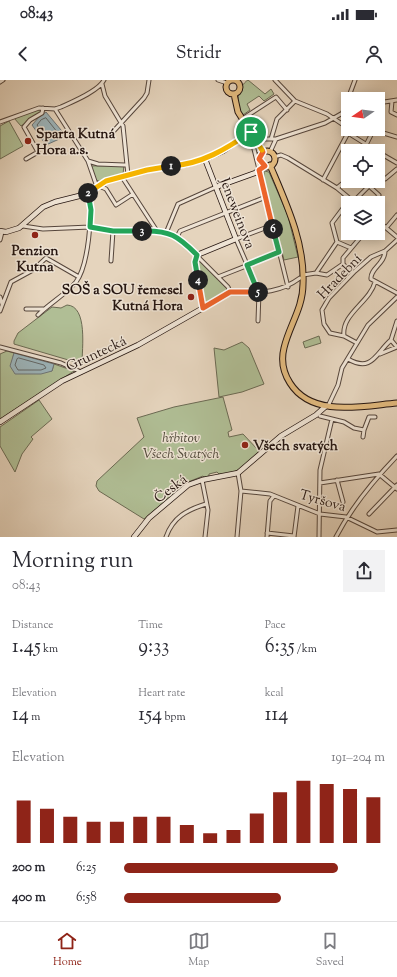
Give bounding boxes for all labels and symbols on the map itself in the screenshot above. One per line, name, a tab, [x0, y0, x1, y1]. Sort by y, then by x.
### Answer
north arrow	[341, 92, 385, 136]
pin	[234, 115, 268, 149]
place label: Sparta Kutná Hora a.s.	[36, 125, 116, 161]
marker: Sparta Kutná Hora a.s.	[23, 136, 33, 146]
pin: 1	[161, 156, 181, 176]
street label: Jeneweinova	[213, 174, 259, 253]
pin: 2	[78, 183, 98, 203]
pin: 6	[263, 219, 283, 239]
pin: 3	[132, 221, 152, 241]
marker: Penzion Kutna	[30, 230, 40, 240]
place label: Penzion Kutna	[11, 242, 59, 278]
street label: Hradební	[314, 250, 367, 305]
pin: 4	[188, 270, 208, 290]
place label: SOŠ a SOU řemesel Kutná Hora	[62, 280, 184, 317]
pin: 5	[248, 282, 268, 302]
marker: SOŠ a SOU řemesel Kutná Hora	[186, 292, 196, 302]
street label: Gruntecká	[63, 332, 131, 378]
park label: hřbitov Všech Svatých	[143, 429, 220, 465]
place label: Všech svatých	[253, 437, 339, 457]
marker: Všech svatých	[240, 440, 250, 450]
street label: Česká	[150, 470, 192, 509]
street label: Tyršova	[297, 486, 348, 518]

